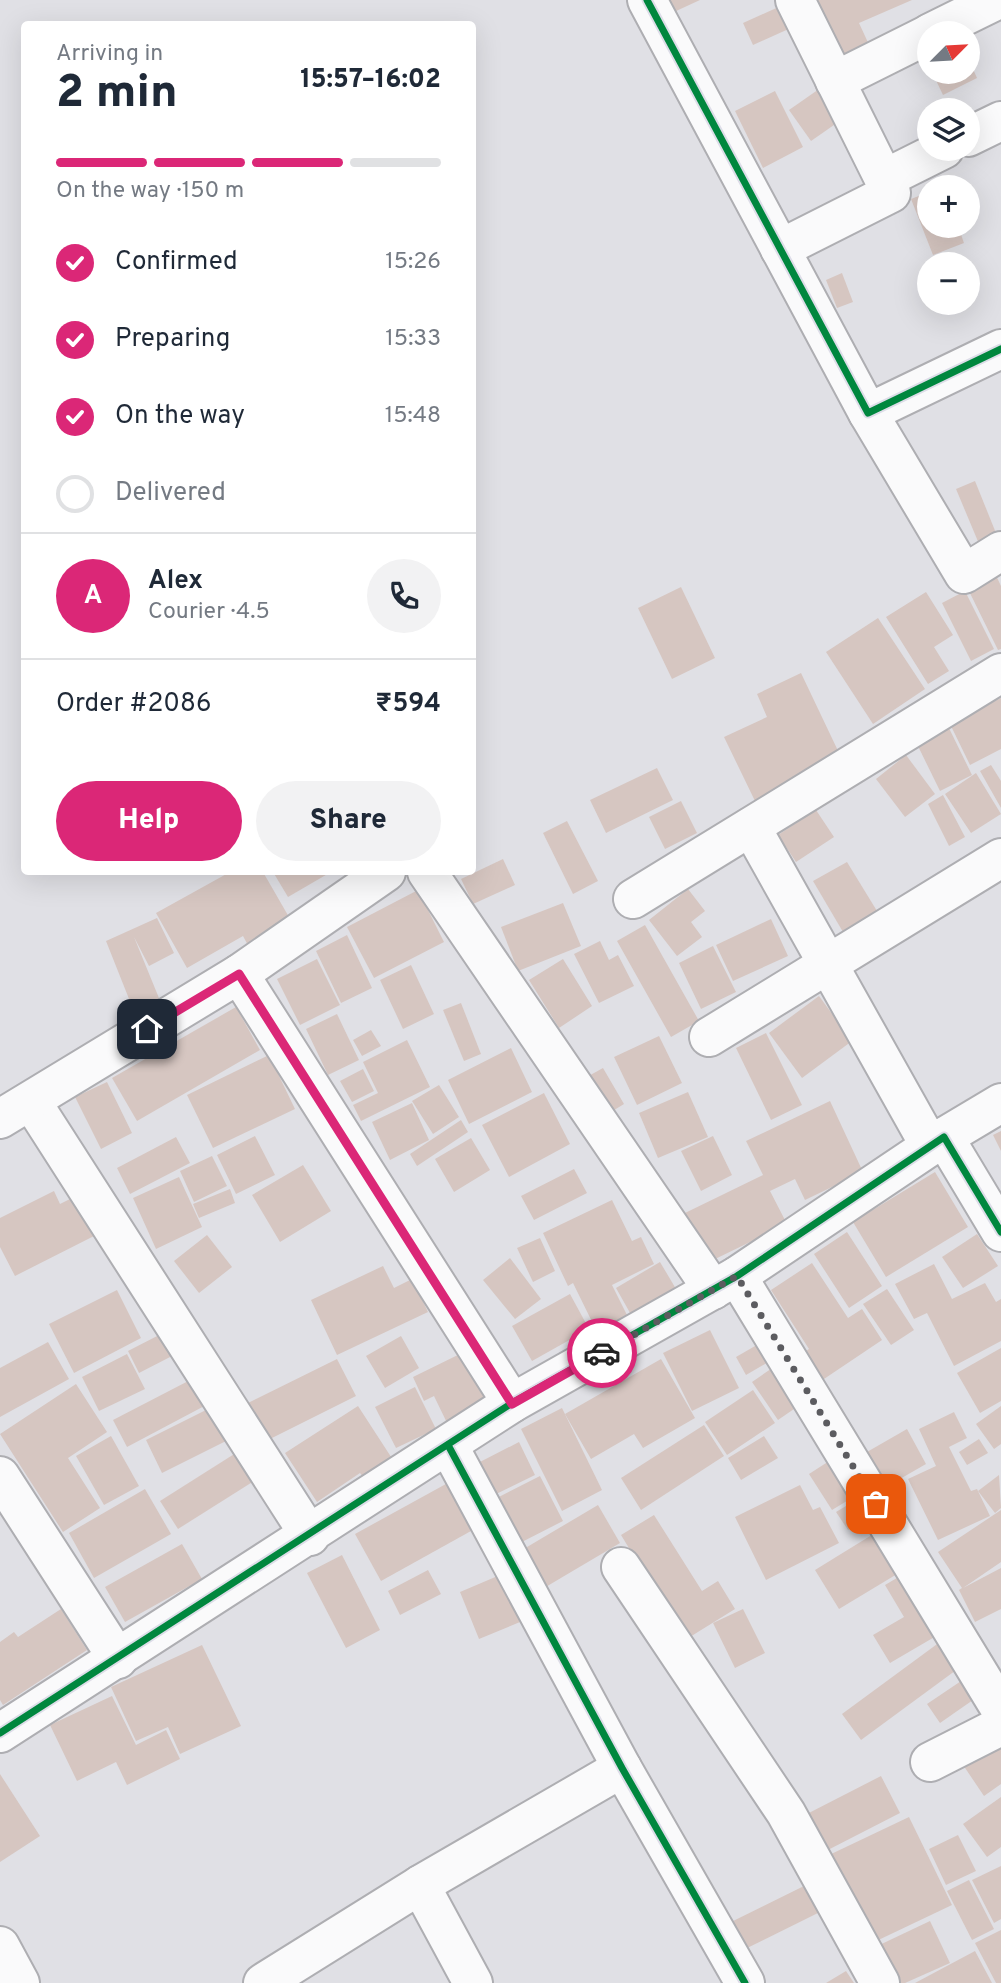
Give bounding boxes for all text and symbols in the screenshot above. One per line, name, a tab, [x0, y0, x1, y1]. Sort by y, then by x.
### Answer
north arrow	[917, 21, 980, 84]
map controls	[917, 21, 980, 315]
text: Arriving in	[56, 40, 163, 69]
text: 15:57–16:02	[300, 64, 441, 97]
text: 2 min	[56, 65, 178, 124]
button: layers	[917, 98, 980, 161]
button: +	[917, 175, 980, 238]
text: On the way · 150 m	[56, 177, 244, 206]
icon: check	[56, 244, 94, 282]
text: Confirmed	[115, 246, 238, 279]
text: 15:26	[385, 248, 441, 277]
button: −	[917, 252, 980, 315]
icon: check	[56, 321, 94, 359]
text: Preparing	[115, 323, 230, 356]
text: 15:33	[385, 325, 441, 354]
icon: check	[56, 398, 94, 436]
text: On the way	[115, 400, 245, 433]
text: 15:48	[385, 402, 441, 431]
text: Delivered	[115, 477, 226, 510]
button: phone	[367, 559, 441, 633]
text: Alex	[148, 565, 203, 598]
text: A	[84, 580, 102, 613]
text: Courier · 4.5	[148, 598, 270, 627]
text: Order #2086	[56, 688, 211, 721]
text: ₹594	[375, 688, 441, 721]
button: Help	[56, 781, 242, 861]
button: Share	[256, 781, 441, 861]
pin	[117, 999, 177, 1059]
icon: home	[128, 1010, 166, 1048]
courier	[567, 1318, 637, 1388]
icon: car	[583, 1334, 621, 1372]
pin	[846, 1474, 906, 1534]
icon: bag	[857, 1485, 895, 1523]

